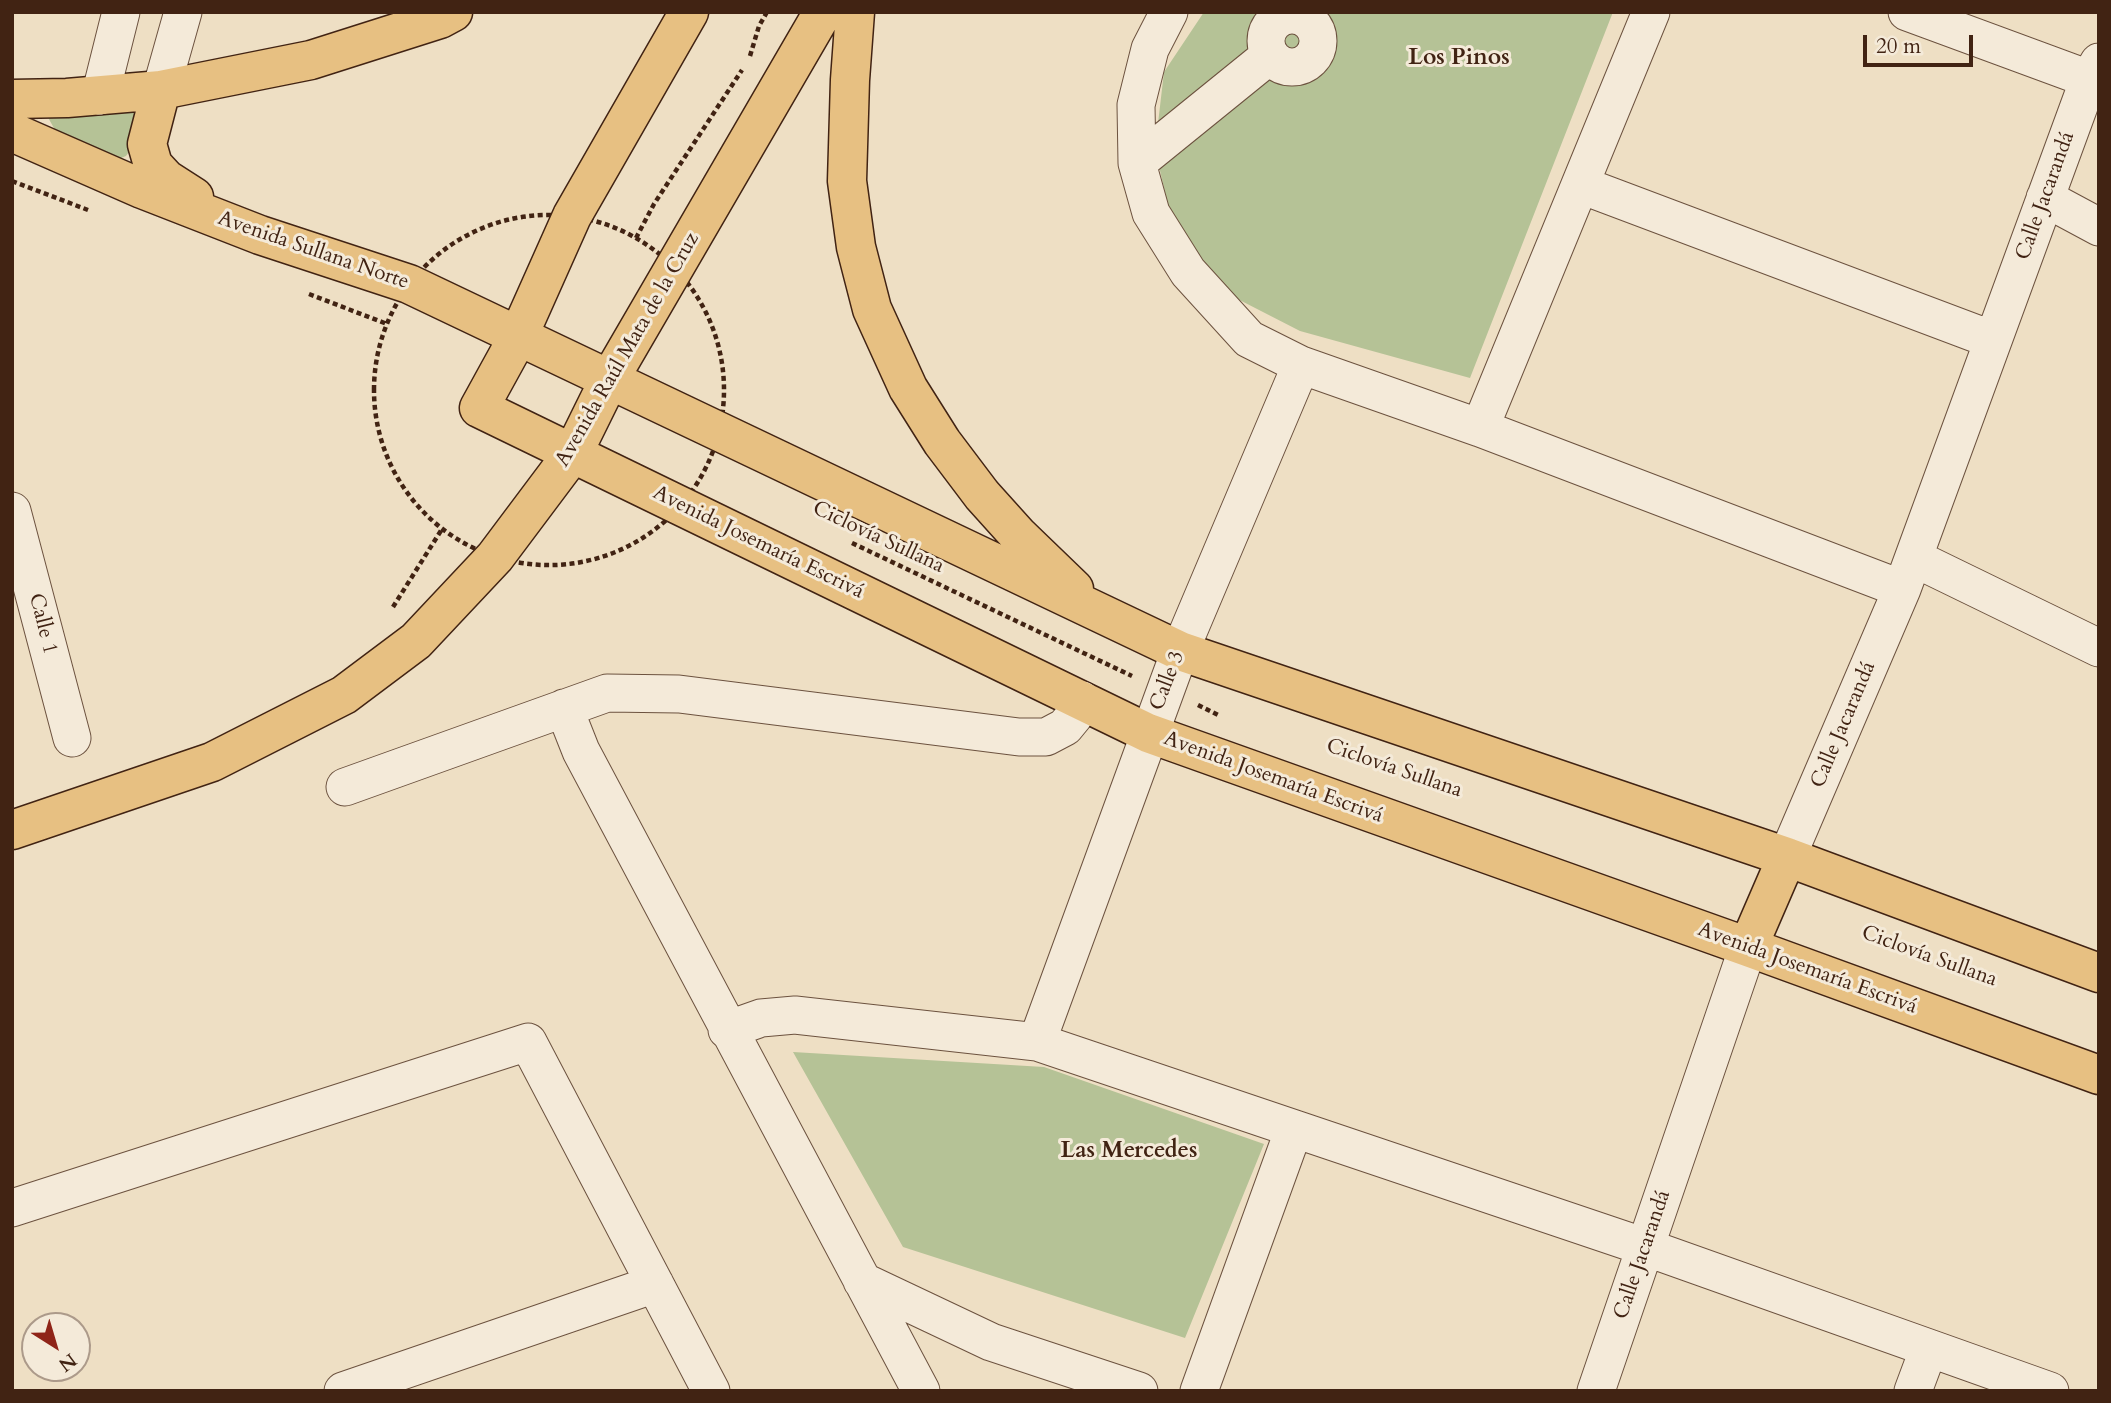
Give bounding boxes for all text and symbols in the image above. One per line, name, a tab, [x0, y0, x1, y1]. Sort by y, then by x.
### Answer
scale bar	[1866, 21, 1976, 65]
text: 20 m	[1876, 32, 1921, 61]
district label: Los Pinos	[1408, 45, 1510, 73]
street label: Calle Jacarandá	[2011, 128, 2081, 264]
street label: Avenida Sullana Norte	[214, 206, 412, 296]
street label: Avenida Raúl Mata de la Cruz	[551, 228, 705, 472]
street label: Avenida Josemaría Escrivá	[648, 481, 868, 605]
street label: Ciclovía Sullana	[808, 497, 948, 579]
street label: Calle 1	[22, 591, 62, 657]
street label: Calle 3	[1145, 648, 1191, 714]
street label: Calle Jacarandá	[1806, 658, 1882, 792]
street label: Avenida Josemaría Escrivá	[1160, 727, 1386, 829]
street label: Ciclovía Sullana	[1323, 734, 1465, 804]
street label: Avenida Josemaría Escrivá	[1694, 918, 1920, 1020]
street label: Ciclovía Sullana	[1858, 921, 2000, 993]
district label: Las Mercedes	[1061, 1138, 1197, 1166]
street label: Calle Jacarandá	[1609, 1187, 1677, 1323]
north arrow	[21, 1312, 91, 1382]
text: N	[53, 1347, 82, 1378]

